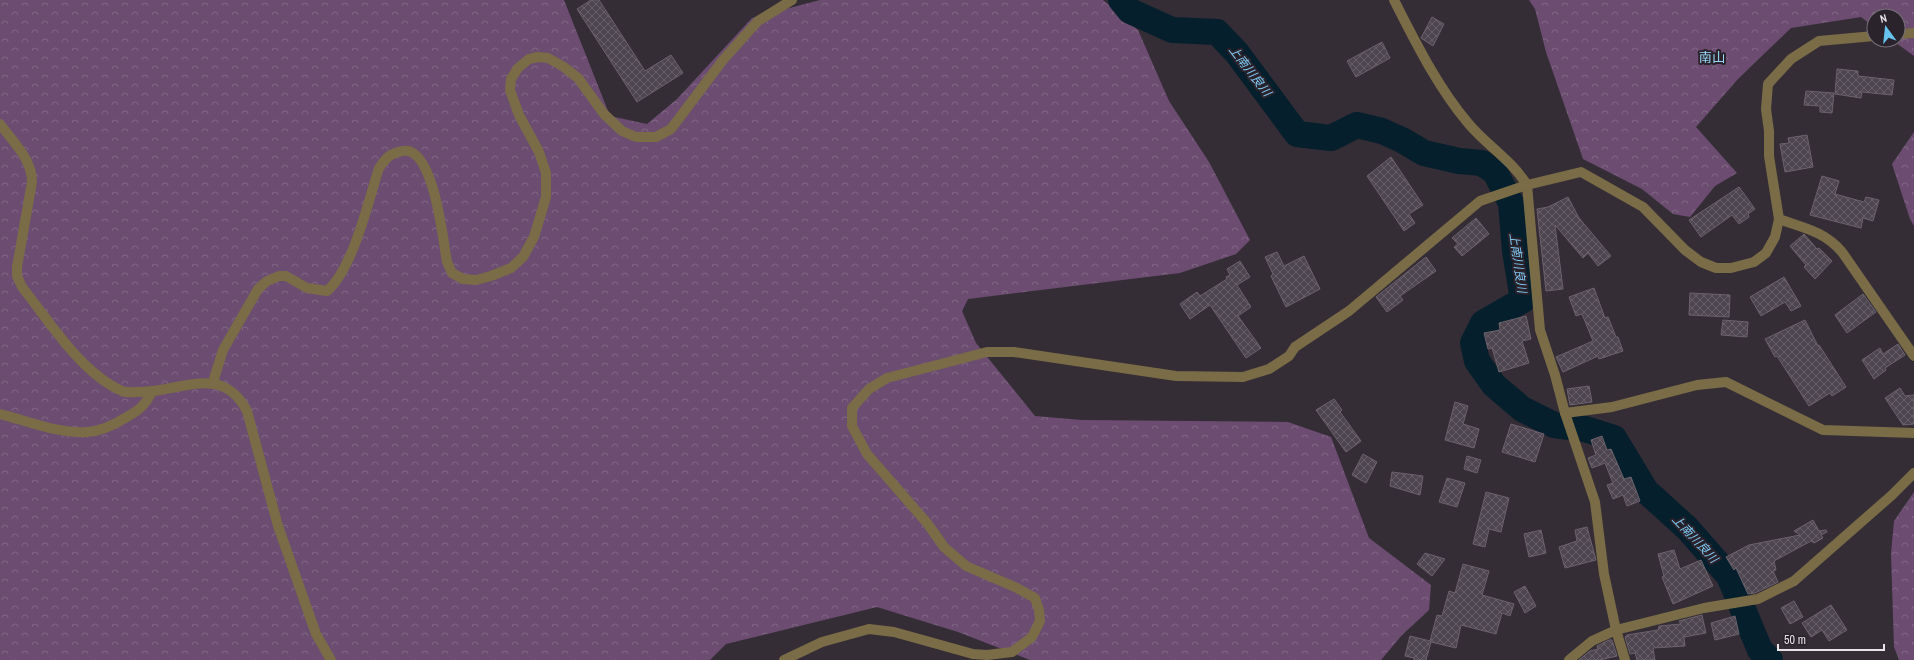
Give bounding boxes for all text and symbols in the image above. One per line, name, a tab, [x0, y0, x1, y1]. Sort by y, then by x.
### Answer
north arrow	[1866, 8, 1906, 48]
text: N	[1878, 11, 1888, 26]
water label: 上南川良川	[1225, 42, 1276, 101]
district label: 南山	[1699, 49, 1725, 66]
water label: 上南川良川	[1506, 232, 1530, 296]
water label: 上南川良川	[1669, 512, 1723, 568]
scale bar	[1778, 626, 1884, 652]
text: 50 m	[1784, 632, 1806, 648]

